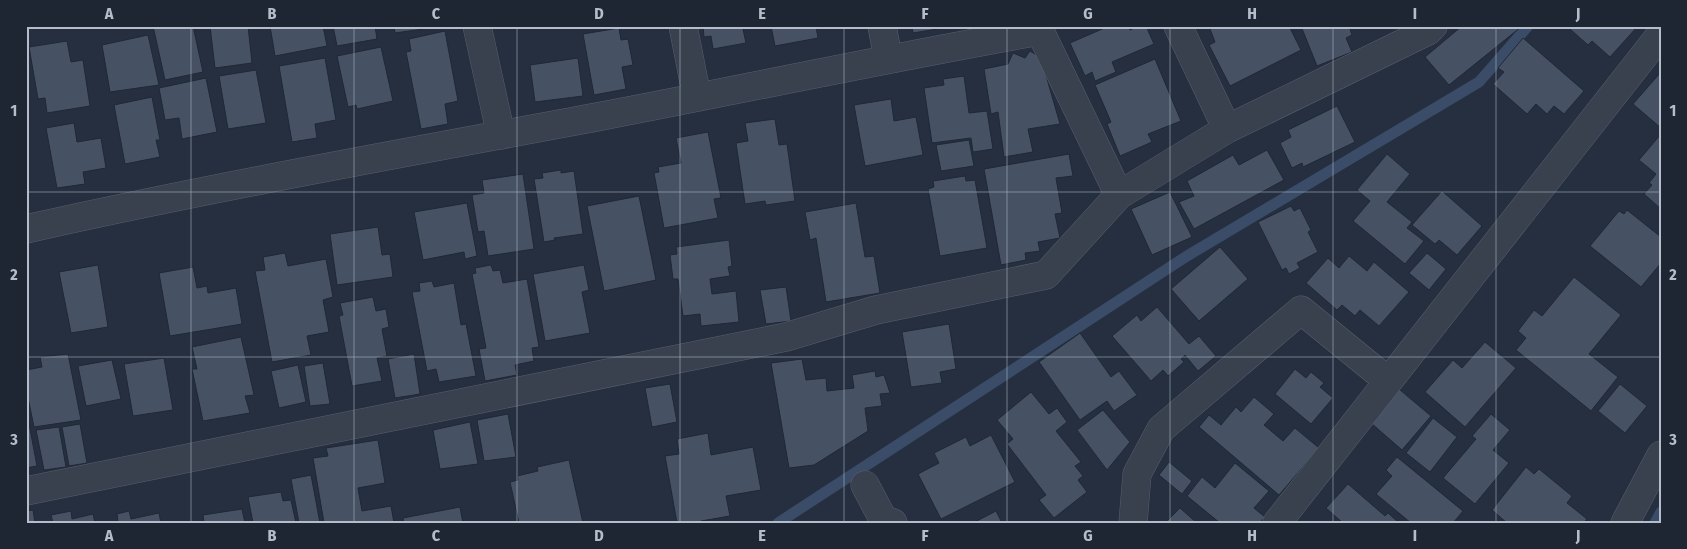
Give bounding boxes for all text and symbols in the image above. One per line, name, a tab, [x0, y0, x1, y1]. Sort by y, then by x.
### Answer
text: A	[104, 4, 114, 23]
text: B	[268, 4, 277, 23]
text: C	[432, 4, 441, 23]
text: D	[594, 4, 604, 23]
text: E	[758, 4, 766, 23]
text: F	[921, 4, 929, 23]
text: G	[1083, 4, 1093, 23]
text: H	[1247, 4, 1257, 23]
text: I	[1413, 4, 1417, 23]
text: J	[1575, 4, 1580, 23]
text: 1	[11, 101, 17, 120]
text: 1	[1670, 101, 1676, 120]
text: 2	[9, 265, 18, 284]
text: 2	[1668, 265, 1677, 284]
text: 3	[9, 430, 18, 449]
text: 3	[1668, 430, 1677, 449]
text: A	[104, 526, 114, 545]
text: B	[268, 526, 277, 545]
text: C	[432, 526, 441, 545]
text: D	[594, 526, 604, 545]
text: E	[758, 526, 766, 545]
text: F	[921, 526, 929, 545]
text: G	[1083, 526, 1093, 545]
text: H	[1247, 526, 1257, 545]
text: I	[1413, 526, 1417, 545]
text: J	[1575, 526, 1580, 545]

